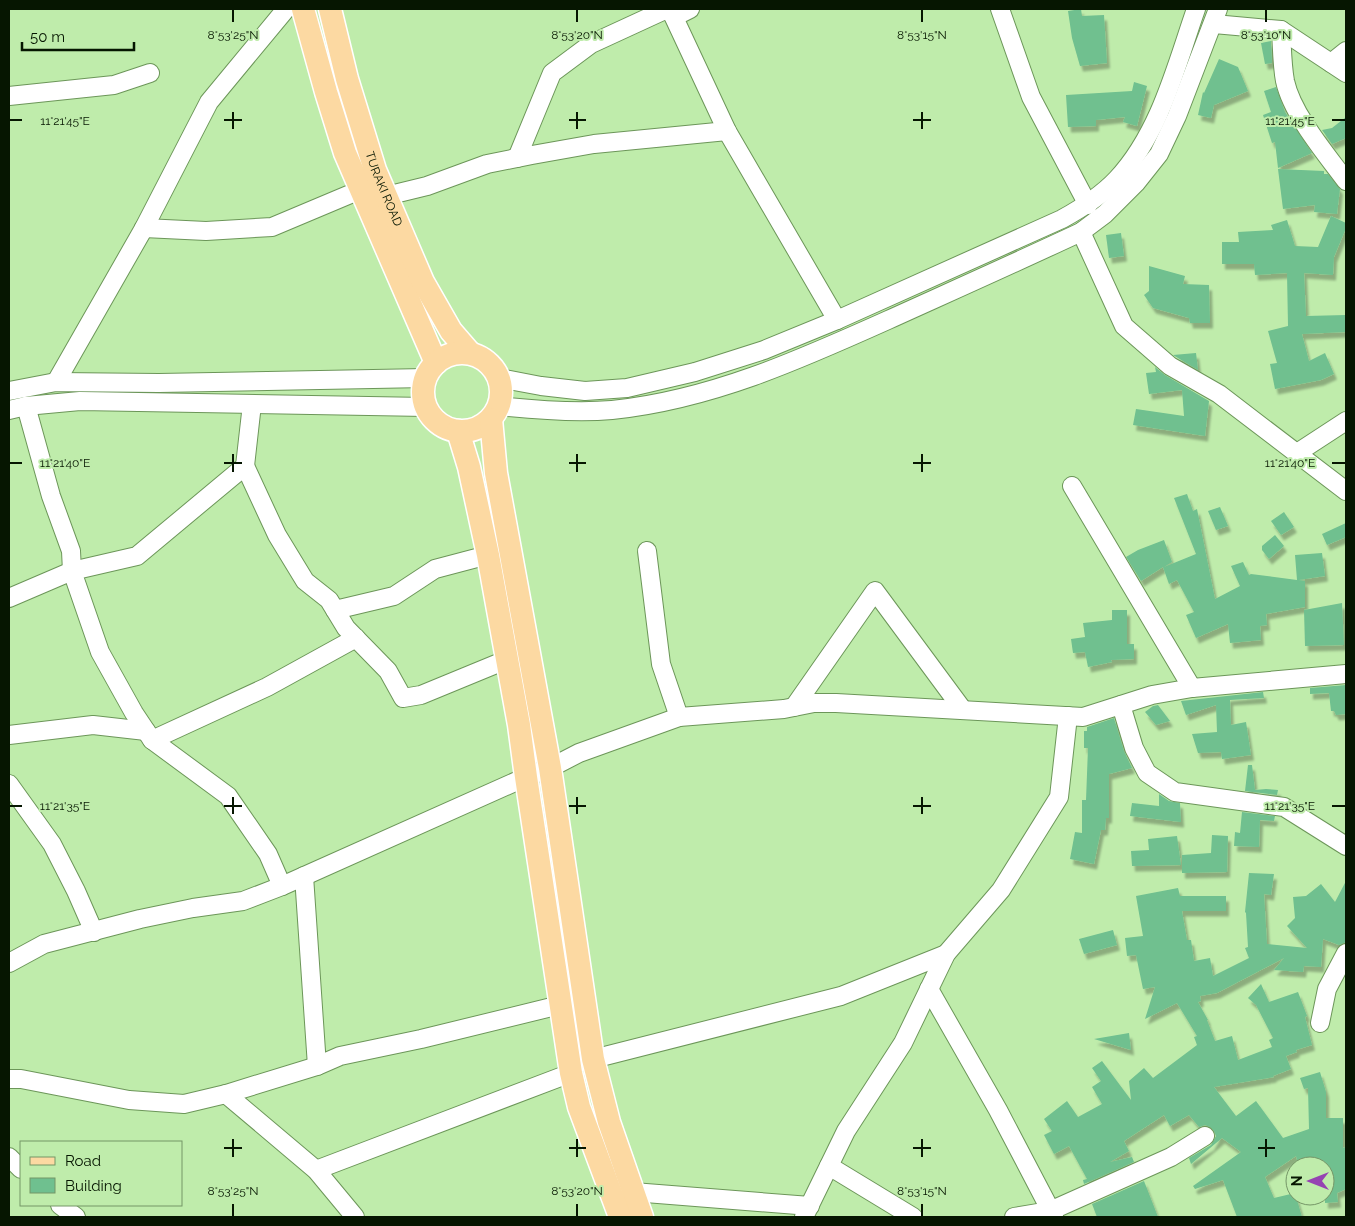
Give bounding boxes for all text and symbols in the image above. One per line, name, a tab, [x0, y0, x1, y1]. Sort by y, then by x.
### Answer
scale bar	[22, 20, 135, 52]
text: 50 m	[30, 28, 65, 46]
text: 8°53'25"N	[208, 28, 258, 42]
text: 8°53'20"N	[551, 28, 603, 42]
text: 8°53'15"N	[897, 28, 947, 42]
text: 8°53'10"N	[1241, 28, 1291, 42]
text: 11°21'45"E	[40, 114, 90, 128]
text: 11°21'45"E	[1265, 114, 1315, 128]
street label: TURAKI ROAD	[363, 150, 405, 229]
text: 11°21'40"E	[40, 456, 90, 470]
text: 11°21'40"E	[1265, 456, 1315, 470]
text: 11°21'35"E	[40, 799, 90, 813]
text: 11°21'35"E	[1265, 799, 1315, 813]
legend	[20, 1141, 182, 1206]
text: Road	[65, 1152, 101, 1170]
north arrow	[1285, 1156, 1335, 1206]
text: N	[1289, 1176, 1305, 1186]
text: Building	[65, 1177, 122, 1195]
text: 8°53'25"N	[208, 1184, 258, 1198]
text: 8°53'20"N	[551, 1184, 603, 1198]
text: 8°53'15"N	[897, 1184, 947, 1198]

